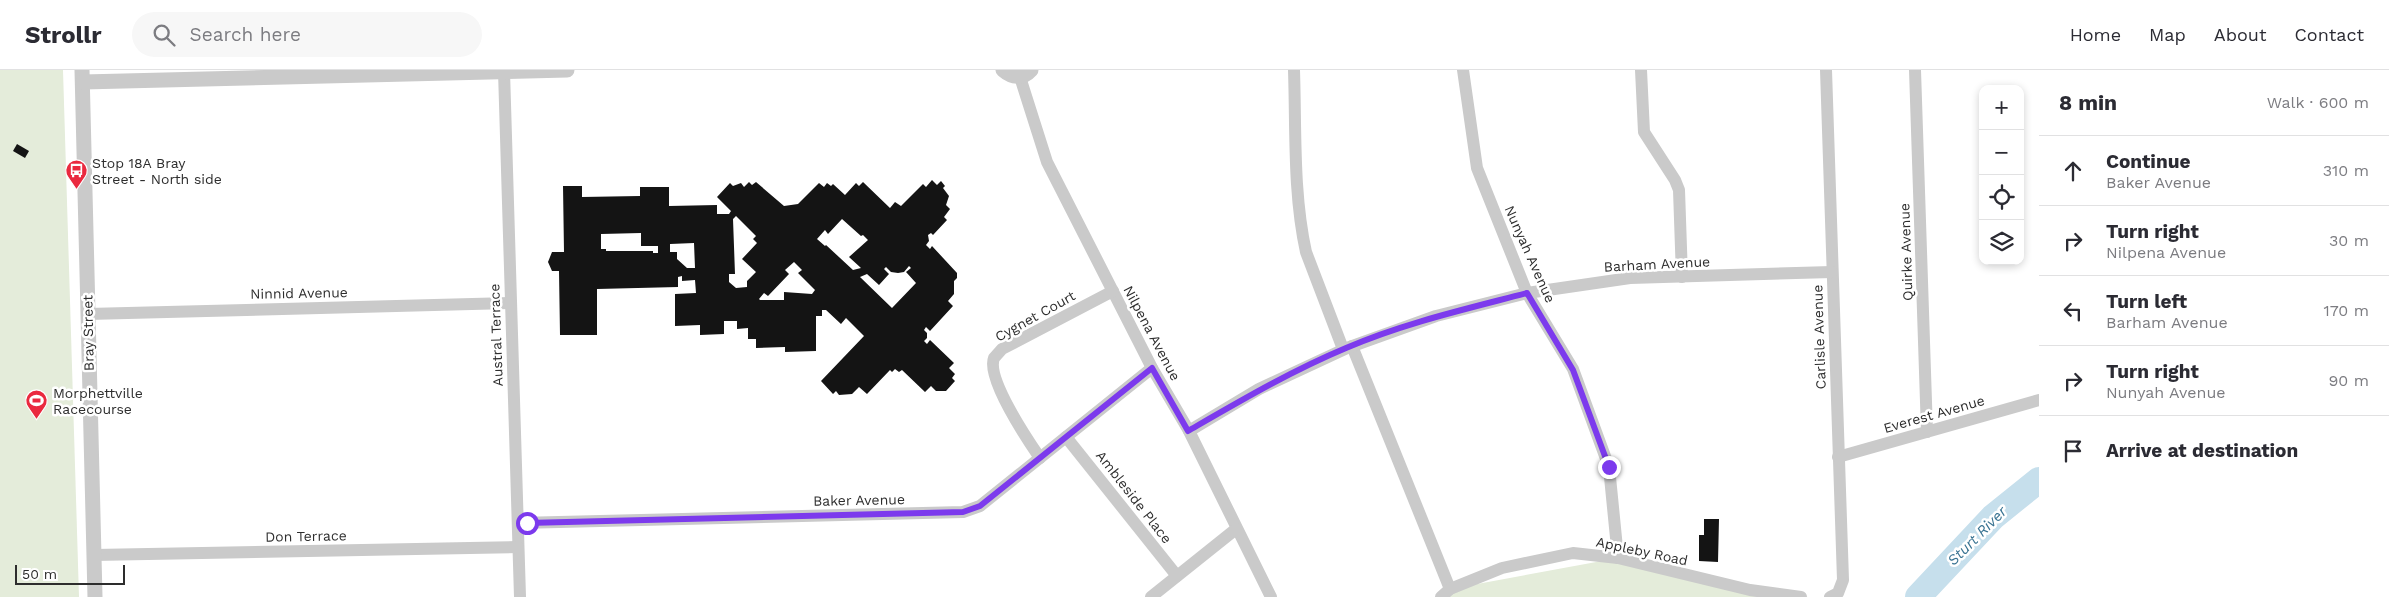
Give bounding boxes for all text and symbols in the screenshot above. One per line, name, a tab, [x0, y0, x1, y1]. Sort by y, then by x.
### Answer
search box	[132, 12, 482, 57]
text: Strollr	[25, 21, 102, 49]
icon: search	[150, 21, 178, 49]
text: Search here	[190, 23, 301, 46]
text: Home	[2070, 24, 2121, 45]
text: Map	[2149, 24, 2186, 45]
text: About	[2214, 24, 2266, 45]
text: Contact	[2294, 24, 2364, 45]
map controls	[1979, 85, 2024, 265]
button: +	[1979, 85, 2024, 130]
text: 8 min	[2059, 90, 2117, 115]
text: Walk · 600 m	[2267, 93, 2369, 112]
button: −	[1979, 130, 2024, 175]
text: Continue	[2106, 150, 2190, 173]
place label: Stop 18A Bray Street - North side	[92, 155, 222, 187]
icon: ahead	[2059, 157, 2087, 185]
bus stop icon: Stop 18A Bray Street - North side	[64, 159, 88, 190]
text: 310 m	[2323, 161, 2369, 180]
text: Baker Avenue	[2106, 173, 2211, 192]
button: locate	[1979, 175, 2024, 220]
street label: Nunyah Avenue	[1501, 203, 1559, 305]
street label: Quirke Avenue	[1896, 203, 1916, 301]
button: layers	[1979, 220, 2024, 265]
text: Turn right	[2106, 220, 2199, 243]
icon: right	[2059, 227, 2087, 255]
text: 30 m	[2329, 231, 2369, 250]
text: Nilpena Avenue	[2106, 243, 2226, 262]
street label: Barham Avenue	[1603, 253, 1711, 275]
street label: Austral Terrace	[486, 283, 506, 387]
street label: Nilpena Avenue	[1120, 283, 1184, 383]
street label: Ninnid Avenue	[250, 284, 348, 302]
street label: Carlisle Avenue	[1809, 284, 1829, 390]
street label: Cygnet Court	[992, 287, 1078, 345]
text: Turn left	[2106, 290, 2187, 313]
street label: Bray Street	[79, 295, 97, 371]
icon: left	[2059, 297, 2087, 325]
text: 170 m	[2323, 301, 2369, 320]
text: Barham Avenue	[2106, 313, 2228, 332]
text: Turn right	[2106, 360, 2199, 383]
icon: right	[2059, 367, 2087, 395]
text: 90 m	[2328, 371, 2369, 390]
text: Nunyah Avenue	[2106, 383, 2226, 402]
place label: Morphettville Racecourse	[53, 385, 143, 417]
sports icon: Morphettville Racecourse	[25, 389, 49, 420]
street label: Everest Avenue	[1882, 392, 1986, 436]
icon: arrive	[2059, 437, 2087, 465]
text: Arrive at destination	[2106, 439, 2298, 462]
street label: Ambleside Place	[1093, 448, 1175, 546]
route end	[1598, 456, 1621, 479]
street label: Baker Avenue	[813, 491, 905, 509]
water label: Sturt River	[1944, 502, 2011, 569]
route start	[516, 512, 539, 535]
street label: Don Terrace	[265, 527, 347, 545]
street label: Appleby Road	[1595, 533, 1689, 569]
scale bar	[15, 562, 125, 585]
text: 50 m	[22, 566, 57, 582]

